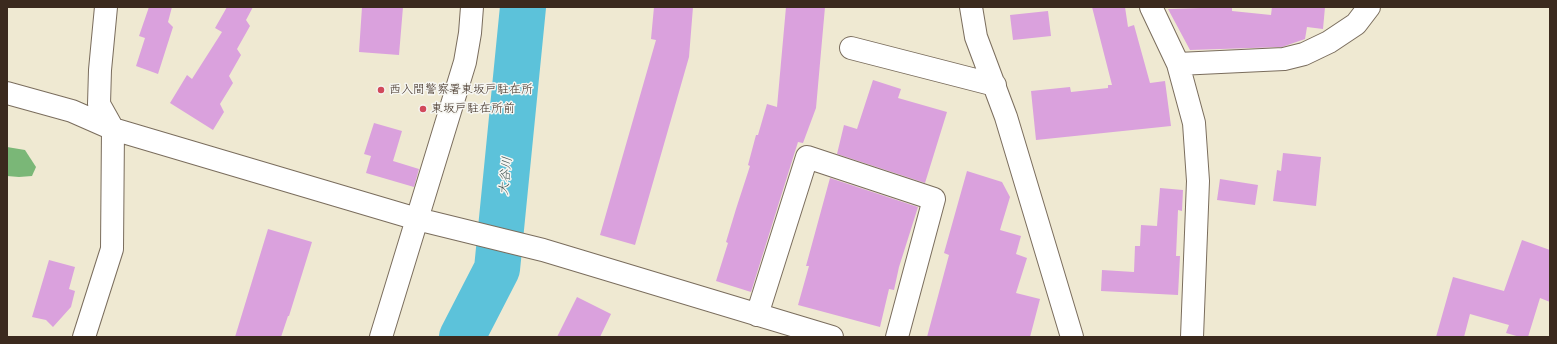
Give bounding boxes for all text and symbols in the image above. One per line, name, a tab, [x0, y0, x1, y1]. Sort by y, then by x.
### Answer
place label: 西入間警察署東坂戸駐在所	[389, 83, 533, 97]
marker: 西入間警察署東坂戸駐在所	[376, 85, 386, 95]
place label: 東坂戸駐在所前	[431, 102, 515, 116]
marker: 東坂戸駐在所前	[418, 104, 428, 114]
water label: 大谷川	[496, 156, 516, 196]

